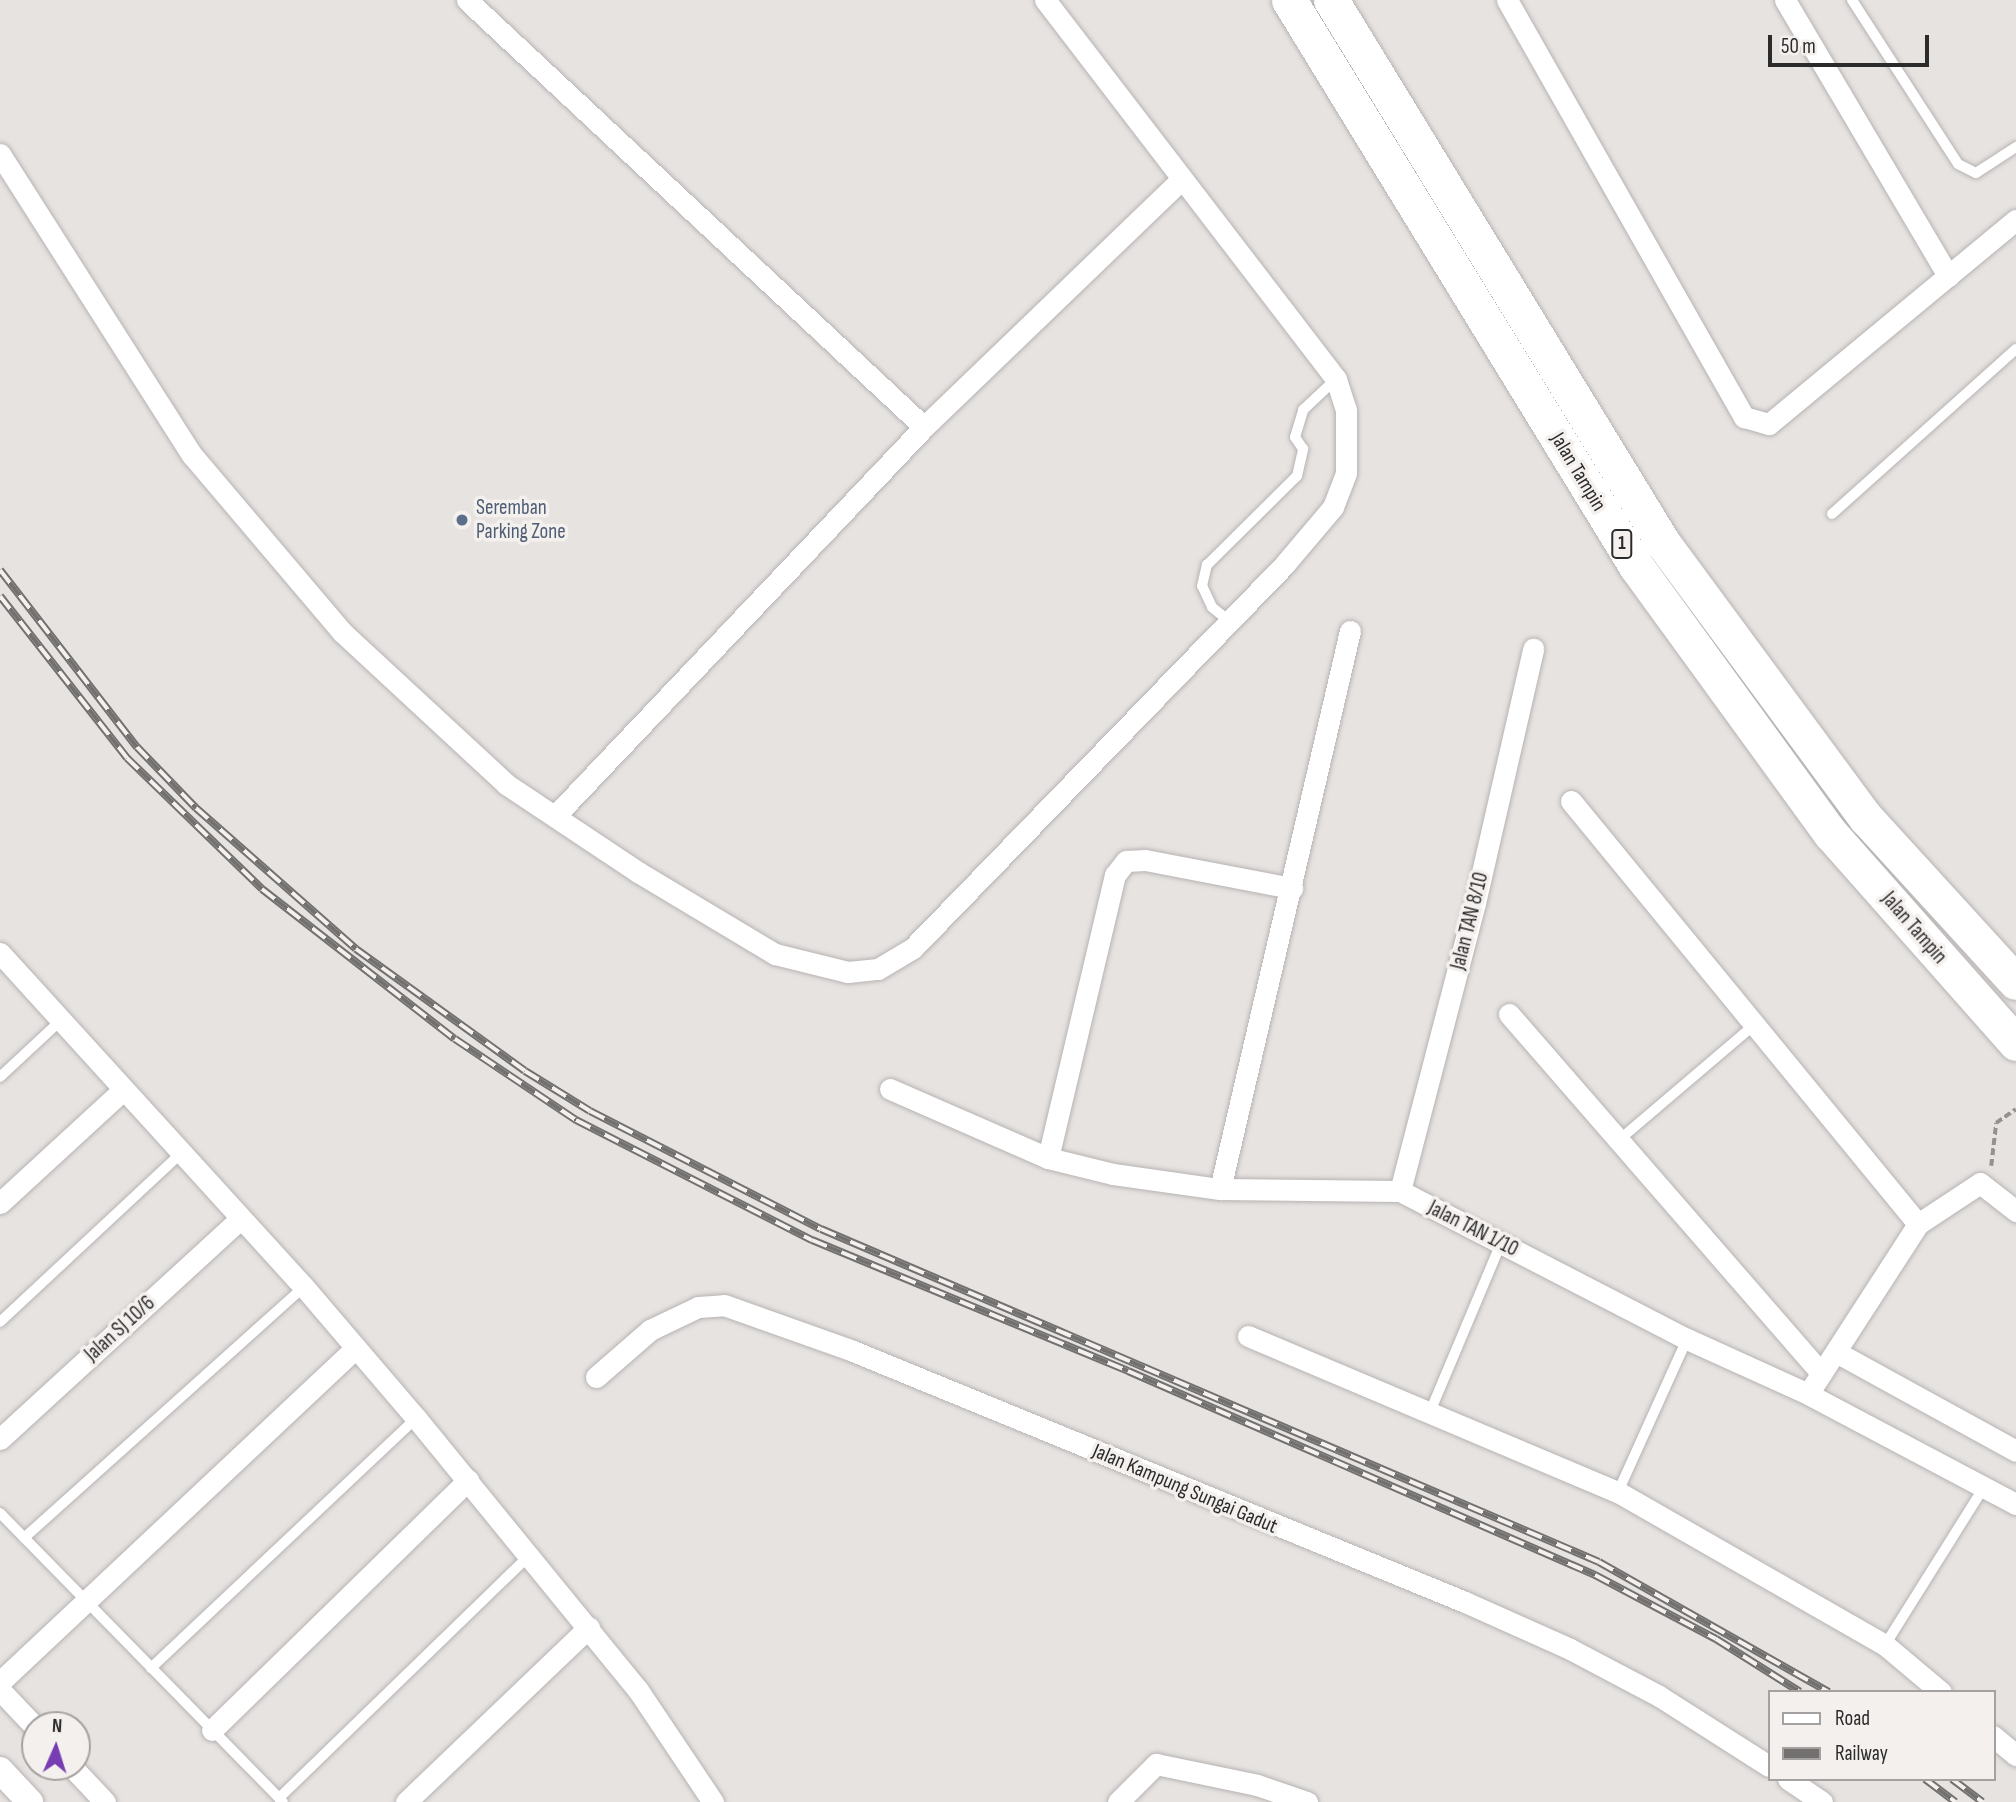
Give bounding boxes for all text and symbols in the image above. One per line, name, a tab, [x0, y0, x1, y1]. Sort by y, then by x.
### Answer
scale bar	[1771, 21, 1932, 65]
text: 50 m	[1781, 34, 1816, 59]
street label: Jalan Tampin	[1545, 428, 1611, 516]
place label: Seremban Parking Zone	[476, 495, 566, 545]
marker: Seremban Parking Zone	[454, 512, 470, 528]
road number: 1	[1610, 528, 1634, 559]
street label: Jalan TAN 8/10	[1446, 870, 1494, 972]
street label: Jalan Tampin	[1876, 887, 1952, 969]
street label: Jalan TAN 1/10	[1424, 1196, 1522, 1262]
street label: Jalan SJ 10/6	[80, 1291, 160, 1367]
street label: Jalan Kampung Sungai Gadut	[1089, 1439, 1281, 1539]
legend	[1768, 1690, 1995, 1781]
text: Road	[1835, 1706, 1870, 1731]
north arrow	[21, 1711, 91, 1781]
text: N	[51, 1715, 63, 1738]
text: Railway	[1835, 1741, 1888, 1766]

